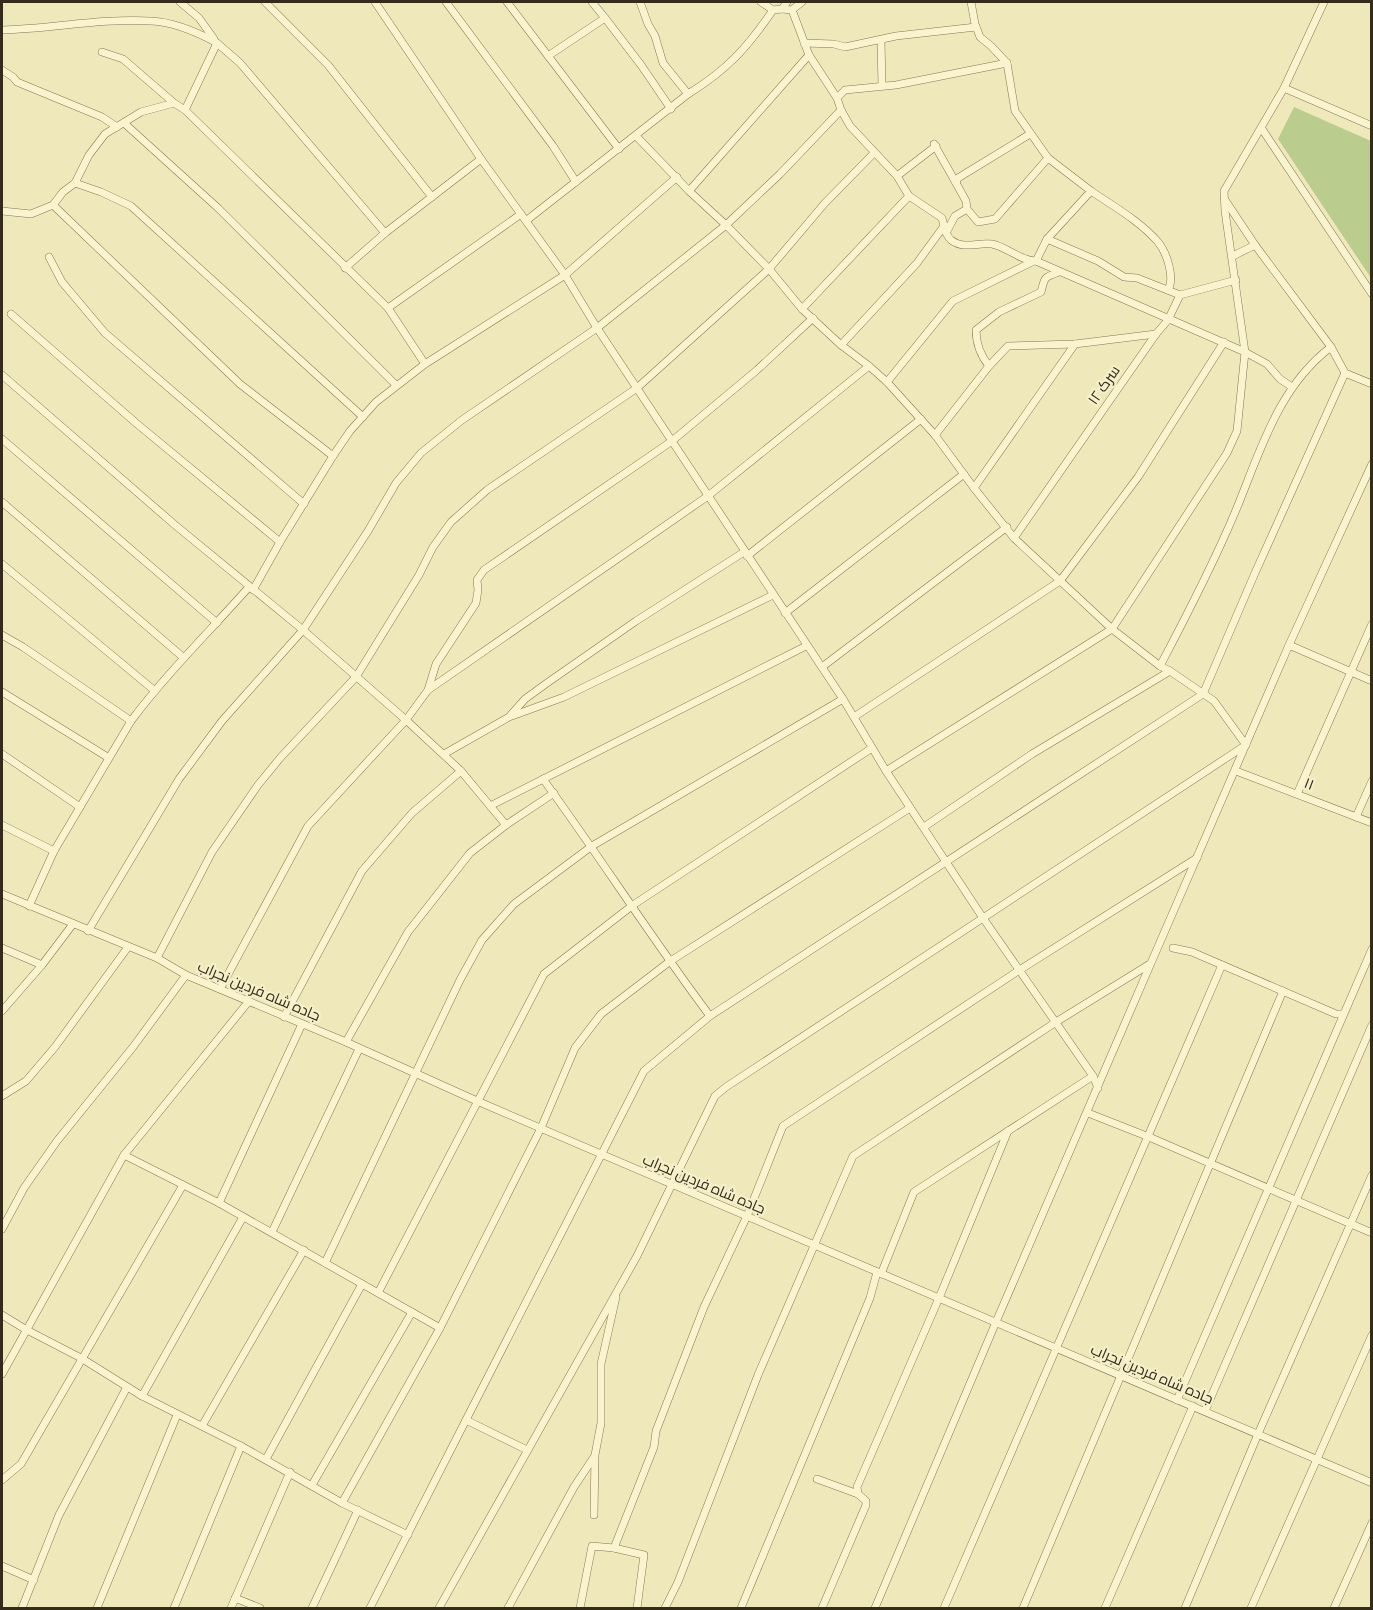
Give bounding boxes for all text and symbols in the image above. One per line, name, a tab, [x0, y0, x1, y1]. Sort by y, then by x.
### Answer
street label: سرک ۱۲	[1085, 362, 1124, 408]
street label: ۱۱	[1302, 775, 1316, 793]
street label: جاده شاه فردین نجراب	[195, 958, 323, 1026]
street label: جاده شاه فردین نجراب	[640, 1151, 768, 1219]
street label: جاده شاه فردین نجراب	[1088, 1341, 1216, 1409]

